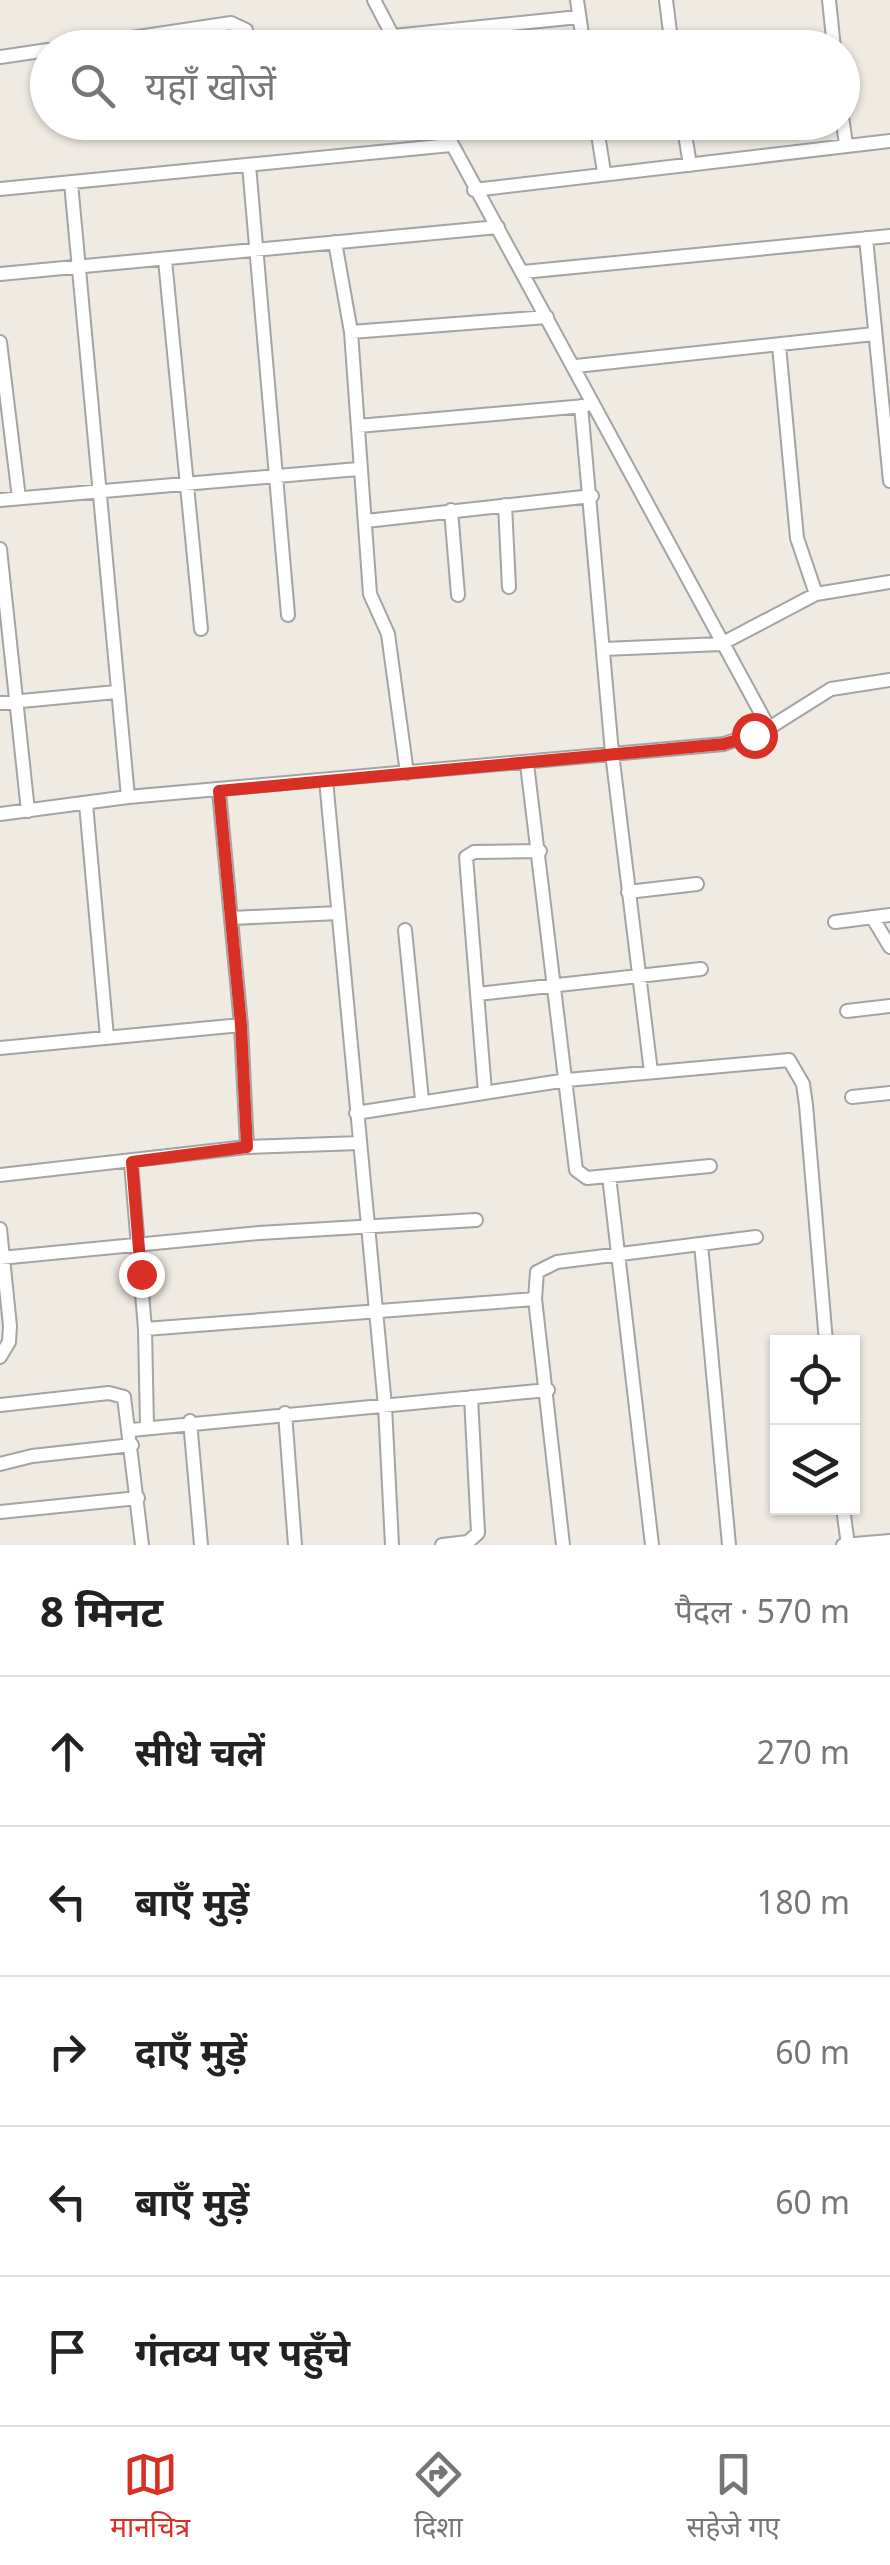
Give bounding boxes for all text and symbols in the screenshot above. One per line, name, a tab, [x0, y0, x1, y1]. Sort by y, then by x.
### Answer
search box	[30, 30, 860, 140]
icon: search	[65, 58, 120, 113]
text: यहाँ खोजें	[145, 59, 276, 111]
route start	[732, 713, 778, 759]
route end	[119, 1252, 165, 1298]
map controls	[770, 1335, 860, 1515]
button: locate	[770, 1335, 860, 1425]
button: layers	[770, 1425, 860, 1515]
text: 8 मिनट	[40, 1582, 163, 1639]
text: पैदल · 570 m	[675, 1589, 850, 1632]
icon: ahead	[40, 1724, 95, 1779]
text: सीधे चलें	[135, 1725, 265, 1777]
text: 270 m	[757, 1730, 850, 1773]
icon: left	[40, 1874, 95, 1929]
text: बाएँ मुड़ें	[135, 1875, 249, 1927]
text: 180 m	[757, 1880, 850, 1923]
icon: right	[40, 2024, 95, 2079]
text: दाएँ मुड़ें	[135, 2025, 247, 2077]
text: 60 m	[775, 2030, 850, 2073]
icon: left	[40, 2174, 95, 2229]
text: बाएँ मुड़ें	[135, 2175, 249, 2227]
text: 60 m	[775, 2180, 850, 2223]
icon: arrive	[40, 2324, 95, 2379]
text: गंतव्य पर पहुँचे	[135, 2325, 350, 2377]
tab: मानचित्र	[110, 2447, 190, 2545]
tab: दिशा	[411, 2447, 466, 2545]
tab: सहेजे गए	[687, 2447, 780, 2545]

